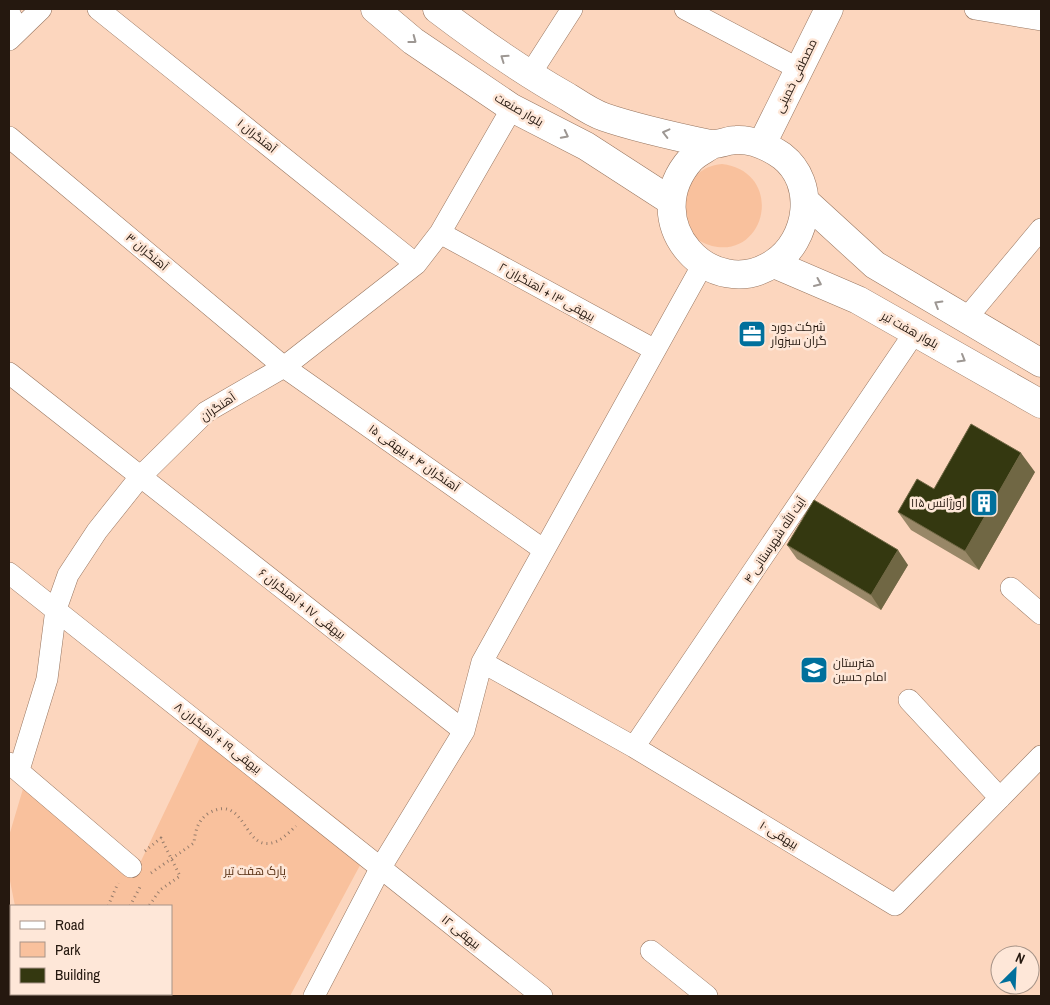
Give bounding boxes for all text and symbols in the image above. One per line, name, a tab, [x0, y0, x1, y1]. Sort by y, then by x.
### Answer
one-way arrow	[407, 34, 417, 43]
street label: مصطفی خمینی	[771, 36, 821, 116]
one-way arrow	[500, 55, 510, 64]
street label: بلوار صنعت	[492, 90, 546, 130]
street label: آهنگران ۱	[234, 115, 281, 157]
one-way arrow	[661, 128, 670, 139]
one-way arrow	[560, 129, 569, 139]
street label: آهنگران ۳	[123, 230, 172, 275]
street label: بیهقی ۱۳ + آهنگران ۲	[496, 259, 598, 325]
one-way arrow	[814, 278, 822, 288]
one-way arrow	[935, 300, 944, 310]
street label: بلوار هفت تیر	[878, 307, 941, 352]
office icon: شرکت دورد گران سبزوار	[737, 319, 767, 349]
place label: شرکت دورد گران سبزوار	[770, 319, 827, 349]
one-way arrow	[957, 353, 966, 363]
street label: آهنگران	[197, 389, 240, 425]
street label: آهنگران ۴ + بیهقی ۱۵	[365, 421, 463, 496]
building icon: اورژانس ۱۱۵	[969, 488, 999, 518]
street label: آیت الله شهرستانی ۴	[740, 493, 810, 586]
place label: اورژانس ۱۱۵	[911, 495, 965, 511]
street label: بیهقی ۱۷ + آهنگران ۶	[255, 565, 349, 643]
school or university icon: هنرستان امام حسین	[799, 655, 829, 685]
place label: هنرستان امام حسین	[833, 655, 887, 685]
street label: بیهقی ۱۹ + آهنگران ۸	[171, 699, 265, 777]
street label: بیهقی ۱۰	[757, 817, 801, 853]
park label: پارک هفت تیر	[223, 863, 287, 880]
legend	[10, 905, 172, 995]
street label: بیهقی ۱۲	[438, 911, 484, 953]
text: Road	[55, 914, 84, 935]
text: Park	[55, 939, 81, 960]
north arrow	[990, 945, 1040, 995]
text: N	[1013, 948, 1028, 968]
text: Building	[55, 964, 100, 985]

